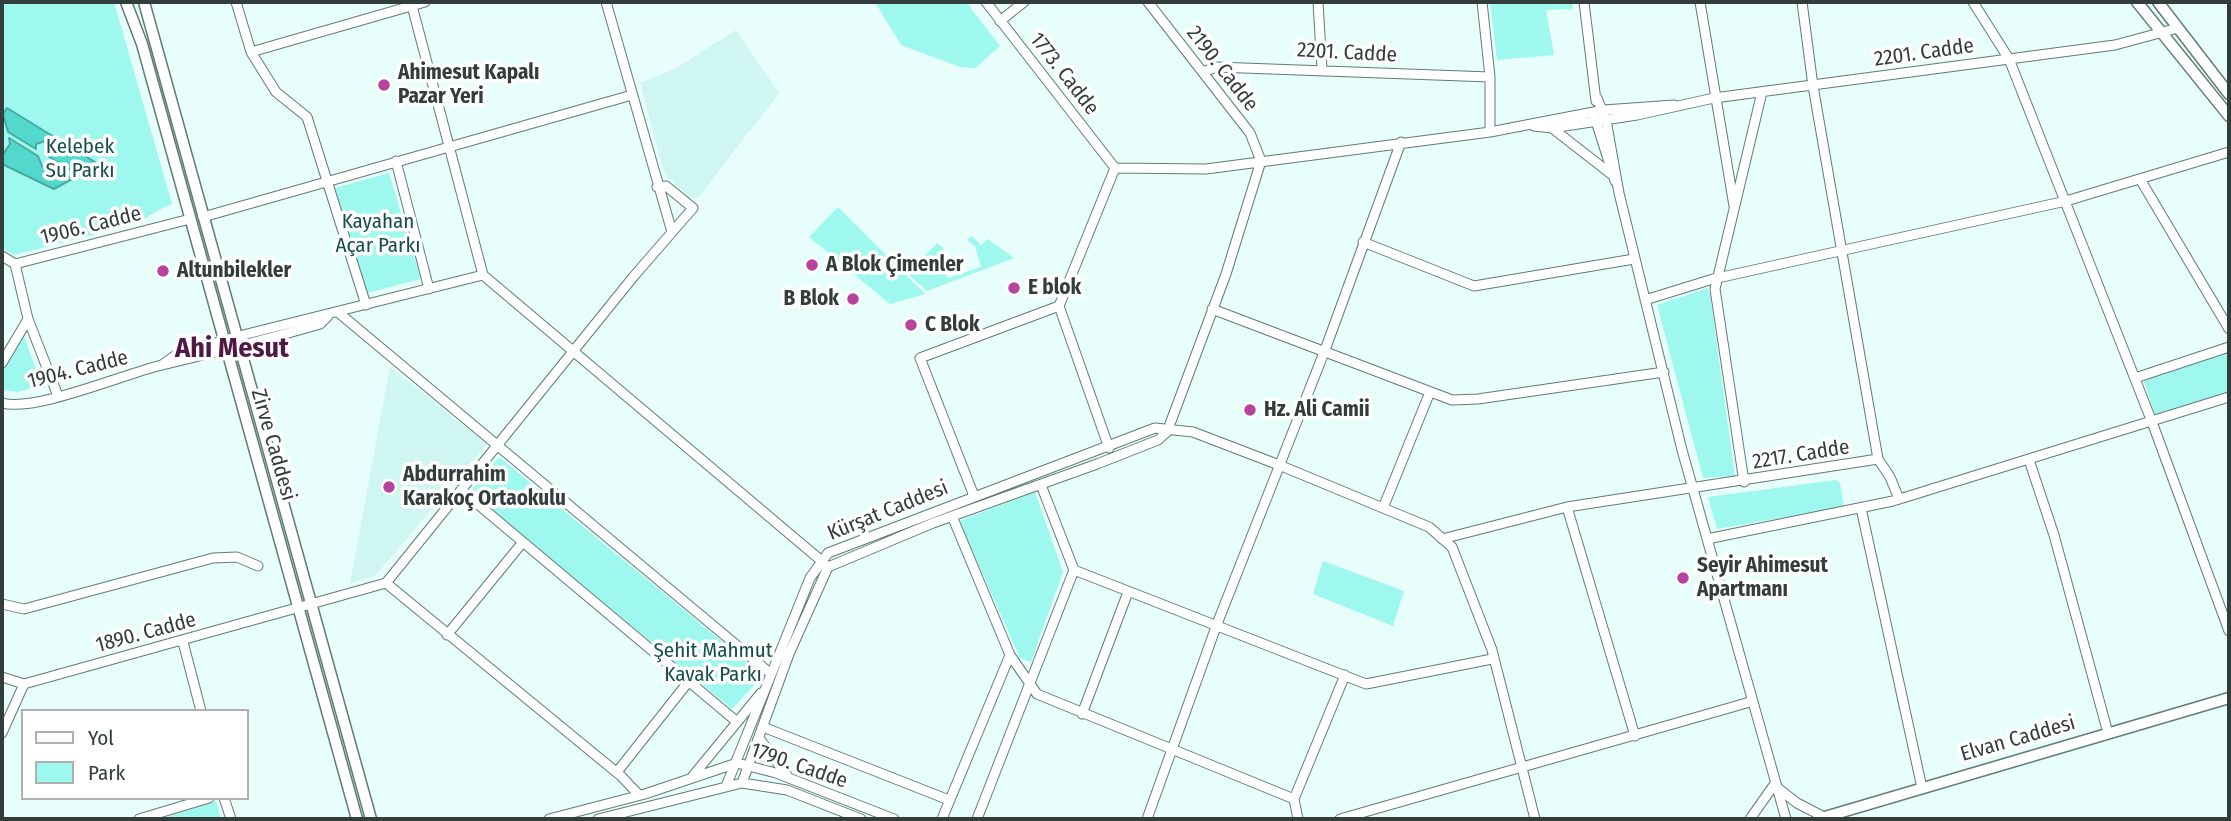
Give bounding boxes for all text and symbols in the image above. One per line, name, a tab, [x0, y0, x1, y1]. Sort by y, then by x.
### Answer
street label: 2190. Cadde	[1181, 21, 1263, 117]
street label: 1773. Cadde	[1024, 28, 1104, 120]
street label: 2201. Cadde	[1873, 34, 1975, 72]
street label: 2201. Cadde	[1296, 38, 1398, 68]
place label: Ahimesut Kapalı Pazar Yeri	[398, 60, 539, 110]
marker: Ahimesut Kapalı Pazar Yeri	[376, 77, 392, 93]
park label: Kelebek Su Parkı	[46, 134, 114, 184]
street label: 1906. Cadde	[38, 201, 144, 251]
park label: Kayahan Açar Parkı	[336, 209, 420, 259]
place label: A Blok Çimenler	[826, 252, 963, 278]
marker: A Blok Çimenler	[804, 257, 820, 273]
place label: Altunbilekler	[177, 258, 291, 284]
marker: Altunbilekler	[155, 263, 171, 279]
place label: E blok	[1028, 275, 1081, 301]
marker: E blok	[1006, 280, 1022, 296]
place label: B Blok	[784, 286, 839, 312]
marker: B Blok	[845, 291, 861, 307]
place label: C Blok	[925, 312, 980, 338]
marker: C Blok	[903, 317, 919, 333]
district label: Ahi Mesut	[175, 332, 289, 366]
street label: 1904. Cadde	[25, 345, 131, 395]
street label: Zirve Caddesi	[245, 386, 301, 504]
place label: Hz. Ali Camii	[1264, 397, 1370, 423]
marker: Hz. Ali Camii	[1242, 402, 1258, 418]
street label: 2217. Cadde	[1751, 435, 1851, 475]
place label: Abdurrahim Karakoç Ortaokulu	[403, 462, 566, 512]
street label: Kürşat Caddesi	[824, 475, 952, 547]
marker: Abdurrahim Karakoç Ortaokulu	[381, 479, 397, 495]
place label: Seyir Ahimesut Apartmanı	[1697, 553, 1828, 603]
marker: Seyir Ahimesut Apartmanı	[1675, 570, 1691, 586]
street label: 1890. Cadde	[93, 608, 199, 658]
park label: Şehit Mahmut Kavak Parkı	[653, 638, 773, 688]
legend	[21, 709, 248, 800]
street label: Elvan Caddesi	[1958, 711, 2078, 767]
text: Yol	[88, 725, 114, 751]
street label: 1790. Cadde	[747, 738, 851, 794]
text: Park	[88, 760, 125, 786]

